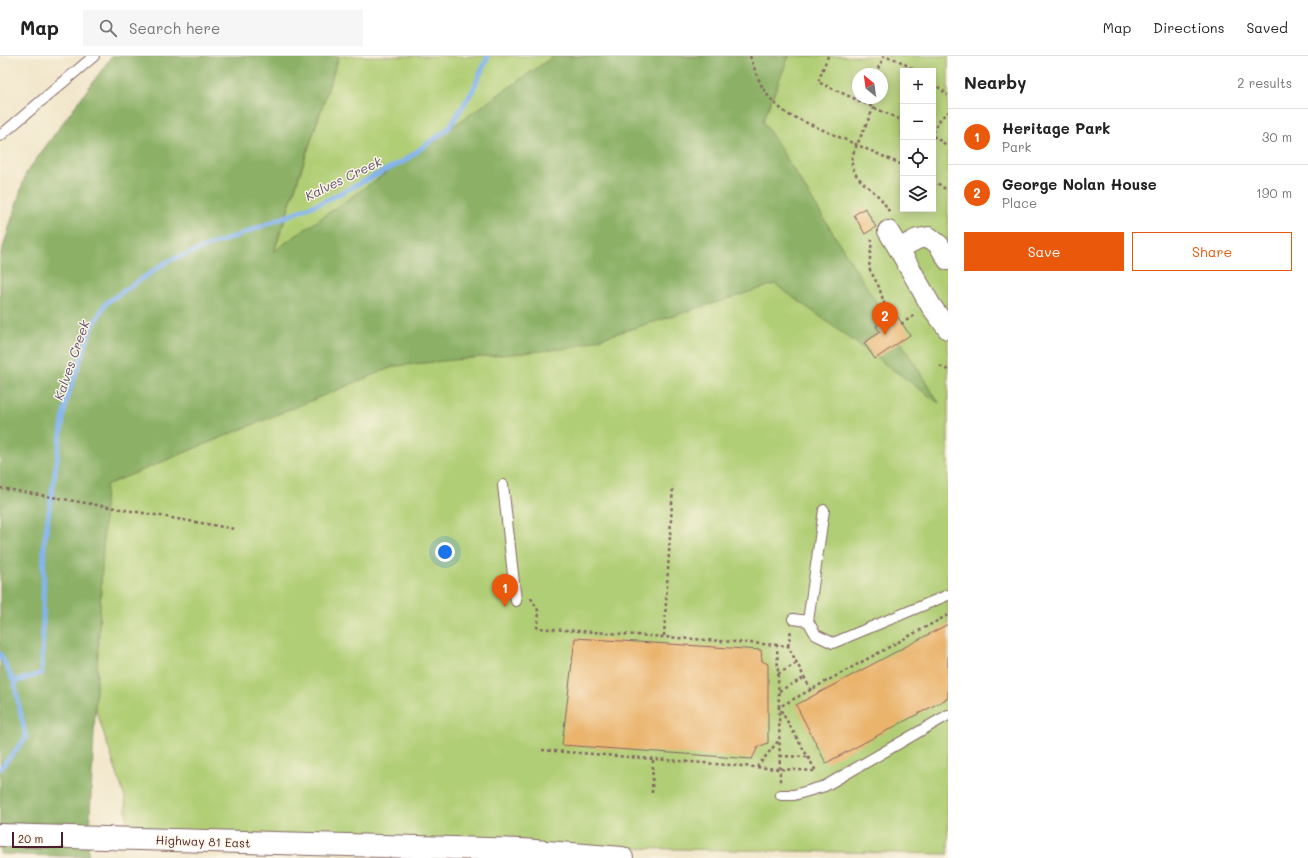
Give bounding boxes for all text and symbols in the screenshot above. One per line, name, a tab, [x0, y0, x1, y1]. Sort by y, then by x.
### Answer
search box	[83, 10, 363, 46]
text: Map	[20, 15, 59, 40]
icon: search	[97, 17, 119, 39]
text: Search here	[129, 18, 220, 38]
text: Map	[1103, 18, 1131, 37]
text: Directions	[1153, 18, 1224, 37]
text: Saved	[1246, 18, 1288, 37]
north arrow	[852, 68, 888, 104]
map controls	[900, 68, 936, 212]
button: +	[900, 68, 936, 104]
text: Nearby	[964, 71, 1026, 93]
text: 2 results	[1237, 74, 1292, 91]
button: −	[900, 104, 936, 140]
text: Heritage Park	[1002, 118, 1110, 138]
text: 1	[974, 128, 980, 145]
text: 30 m	[1262, 128, 1292, 145]
text: Park	[1002, 138, 1031, 155]
button: locate	[900, 140, 936, 176]
water label: Kalves Creek	[302, 152, 385, 204]
text: George Nolan House	[1002, 174, 1157, 194]
button: layers	[900, 176, 936, 212]
text: 2	[973, 184, 981, 201]
text: 190 m	[1256, 184, 1292, 201]
text: Place	[1002, 194, 1037, 211]
button: Save	[964, 232, 1124, 271]
button: Share	[1132, 232, 1292, 271]
pin: 2	[872, 302, 898, 335]
water label: Kalves Creek	[49, 317, 93, 402]
your location	[435, 542, 455, 562]
pin: 1	[492, 574, 518, 607]
scale bar	[12, 830, 63, 849]
text: 20 m	[18, 831, 43, 846]
street label: Highway 81 East	[155, 831, 251, 851]

